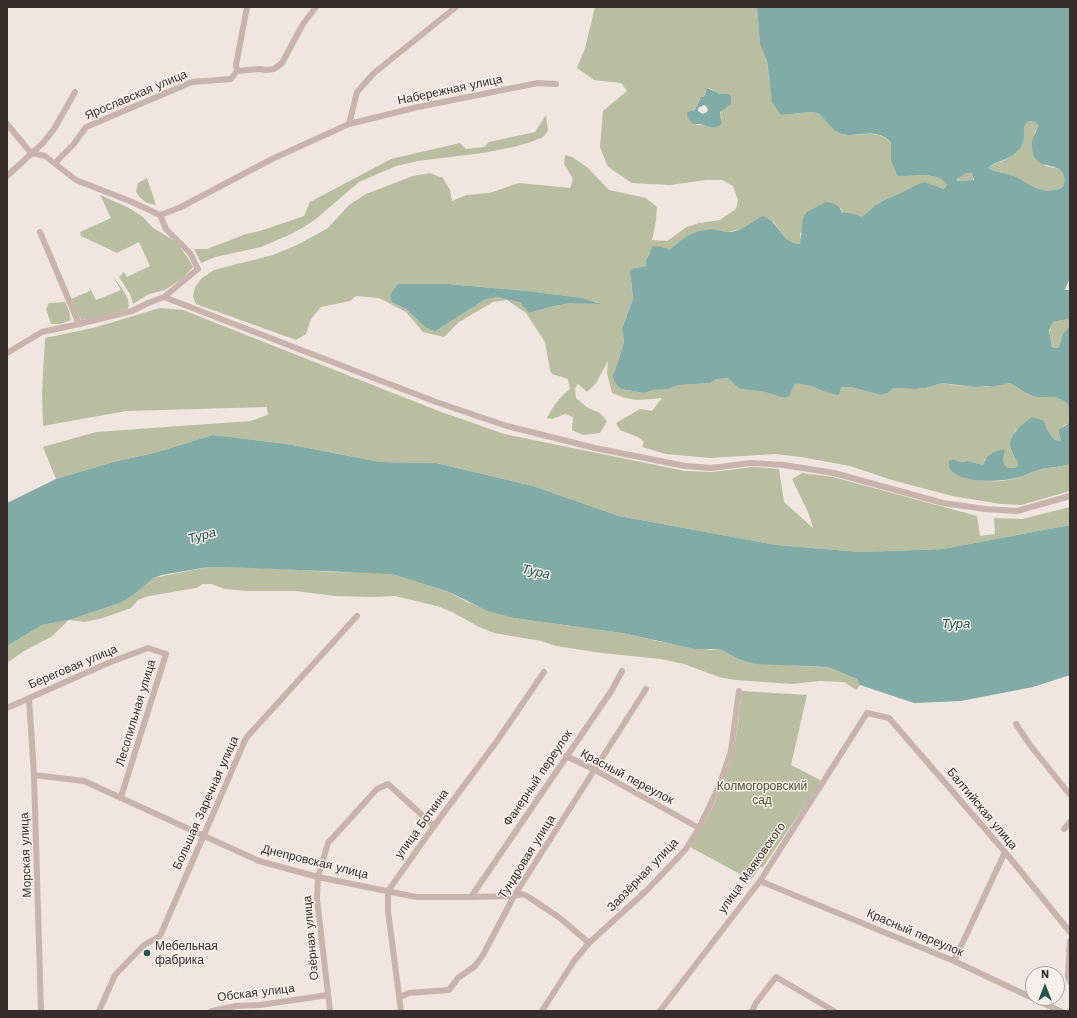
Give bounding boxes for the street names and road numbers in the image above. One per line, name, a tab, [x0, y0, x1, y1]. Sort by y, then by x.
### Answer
street label: Ярославская улица	[83, 67, 189, 123]
street label: Набережная улица	[396, 72, 504, 108]
street label: Береговая улица	[26, 642, 120, 692]
street label: Лесопильная улица	[113, 658, 159, 768]
street label: Фанерный переулок	[500, 727, 576, 829]
street label: Большая Заречная улица	[170, 734, 242, 872]
street label: Красный переулок	[578, 746, 676, 808]
street label: Балтийская улица	[944, 765, 1020, 853]
street label: улица Боткина	[392, 787, 452, 861]
street label: Морская улица	[17, 812, 35, 898]
street label: Тундровая улица	[495, 812, 559, 902]
street label: улица Маяковского	[715, 820, 789, 916]
street label: Заозёрная улица	[604, 835, 682, 915]
street label: Днепровская улица	[260, 842, 370, 882]
street label: Озёрная улица	[300, 895, 322, 981]
street label: Красный переулок	[865, 906, 965, 960]
street label: Обская улица	[216, 981, 296, 1005]

